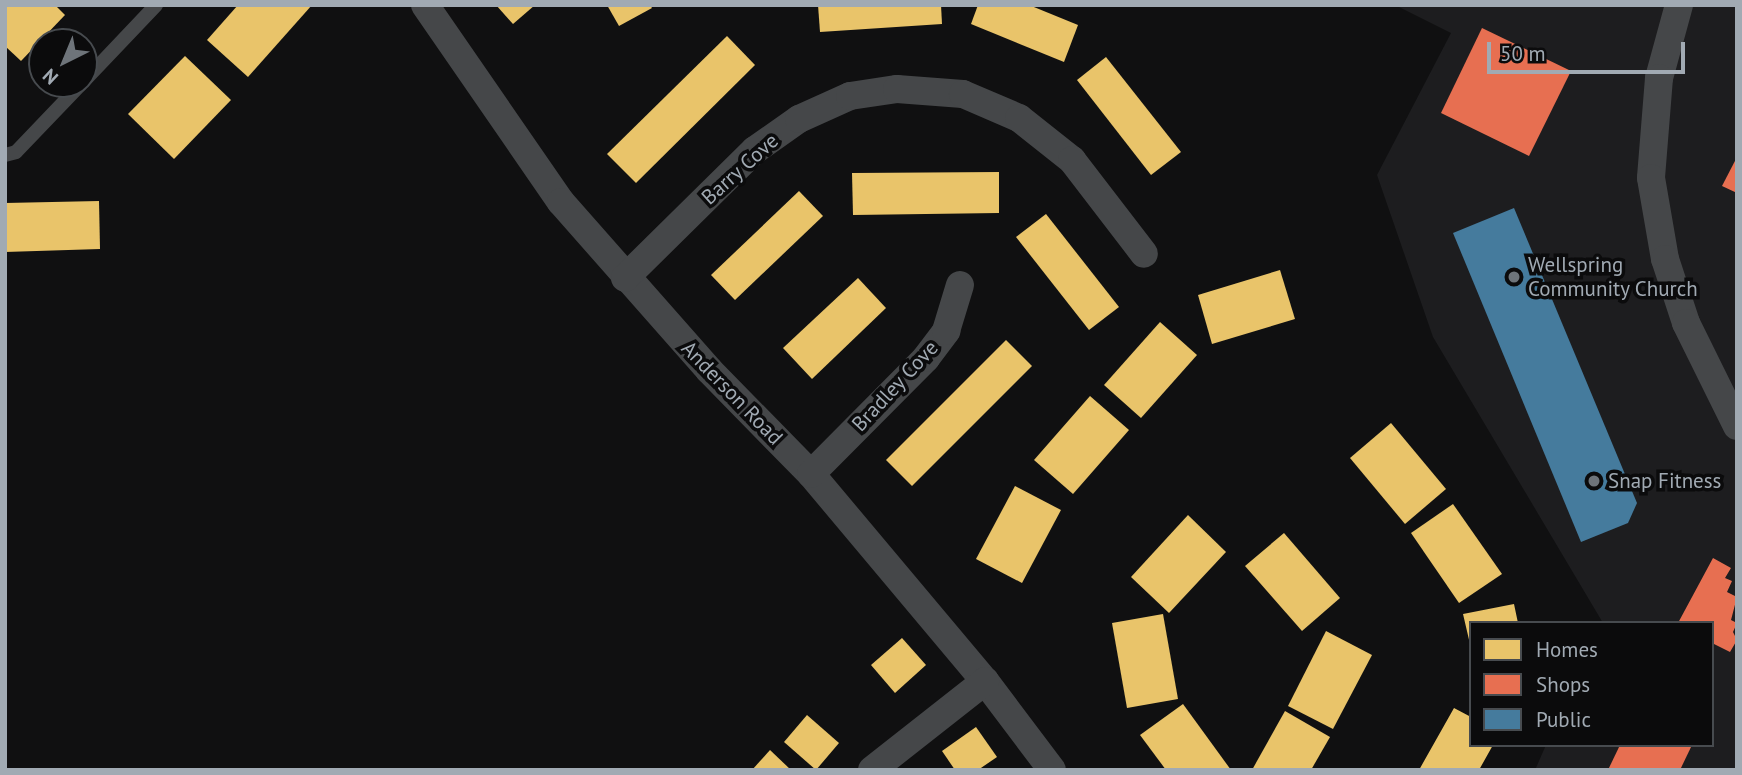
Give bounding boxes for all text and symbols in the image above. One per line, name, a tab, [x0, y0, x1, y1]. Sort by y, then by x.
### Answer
north arrow	[28, 28, 98, 98]
scale bar	[1490, 28, 1688, 72]
text: 50 m	[1500, 40, 1546, 67]
text: N	[37, 64, 63, 90]
street label: Barry Cove	[696, 128, 784, 210]
place label: Wellspring Community Church	[1528, 252, 1698, 302]
marker: Wellspring Community Church	[1506, 269, 1522, 285]
street label: Bradley Cove	[846, 335, 944, 437]
street label: Anderson Road	[676, 336, 788, 450]
place label: Snap Fitness	[1608, 468, 1721, 494]
marker: Snap Fitness	[1586, 473, 1602, 489]
legend	[1469, 621, 1714, 747]
text: Homes	[1536, 636, 1598, 663]
text: Shops	[1536, 671, 1590, 698]
text: Public	[1536, 706, 1591, 733]

